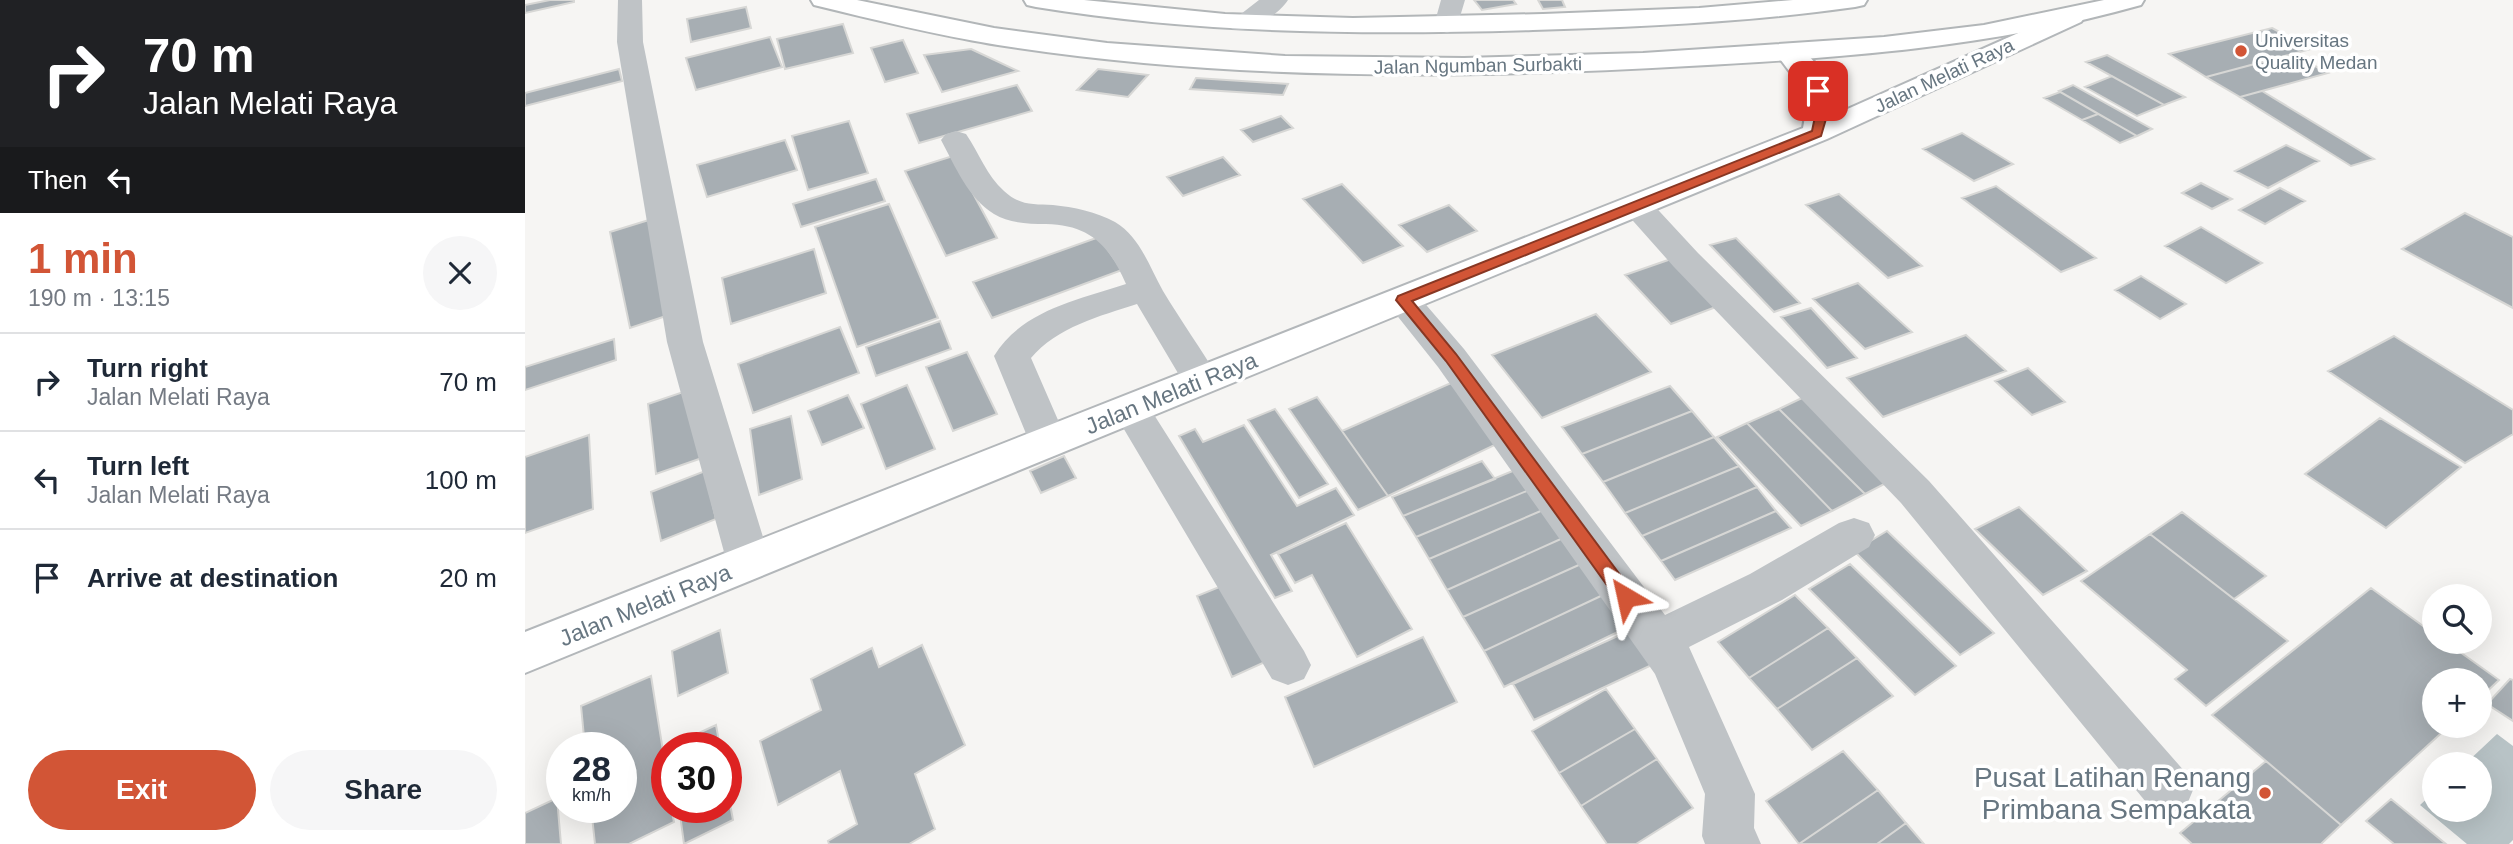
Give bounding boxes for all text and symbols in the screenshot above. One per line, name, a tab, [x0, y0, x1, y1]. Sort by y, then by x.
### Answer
icon: right	[28, 28, 119, 119]
text: 70 m	[143, 28, 255, 82]
place label: Universitas Quality Medan	[2255, 30, 2378, 73]
street label: Jalan Melati Raya	[1871, 34, 2017, 117]
marker: Universitas Quality Medan	[2233, 43, 2249, 59]
street label: Jalan Ngumban Surbakti	[1374, 53, 1582, 78]
pin	[1788, 61, 1848, 121]
icon: arrive	[1799, 72, 1837, 110]
text: Jalan Melati Raya	[143, 85, 397, 121]
icon: left	[101, 161, 139, 199]
text: Then	[28, 165, 87, 195]
text: 1 min	[28, 235, 138, 282]
button: close	[423, 236, 497, 310]
text: 190 m · 13:15	[28, 285, 170, 311]
street label: Jalan Melati Raya	[1081, 347, 1261, 439]
text: Turn right	[87, 353, 208, 383]
icon: right	[28, 363, 66, 401]
text: 70 m	[439, 367, 497, 397]
text: Jalan Melati Raya	[87, 384, 270, 410]
text: Turn left	[87, 451, 189, 481]
icon: left	[28, 461, 66, 499]
text: 100 m	[425, 465, 497, 495]
text: Jalan Melati Raya	[87, 482, 270, 508]
icon: arrive	[28, 559, 66, 597]
street label: Jalan Melati Raya	[555, 559, 735, 651]
position arrow	[1589, 560, 1663, 634]
text: Arrive at destination	[87, 563, 338, 593]
text: 20 m	[439, 563, 497, 593]
map controls	[2422, 584, 2492, 822]
button: search	[2422, 584, 2492, 654]
button: +	[2422, 668, 2492, 738]
speed limit sign: 30	[651, 732, 742, 823]
text: 28	[572, 749, 611, 788]
button: Exit	[28, 750, 256, 830]
button: Share	[270, 750, 497, 830]
button: −	[2422, 752, 2492, 822]
place label: Pusat Latihan Renang Primbana Sempakata	[1974, 762, 2251, 825]
text: km/h	[572, 785, 611, 805]
marker: Pusat Latihan Renang Primbana Sempakata	[2257, 785, 2273, 801]

